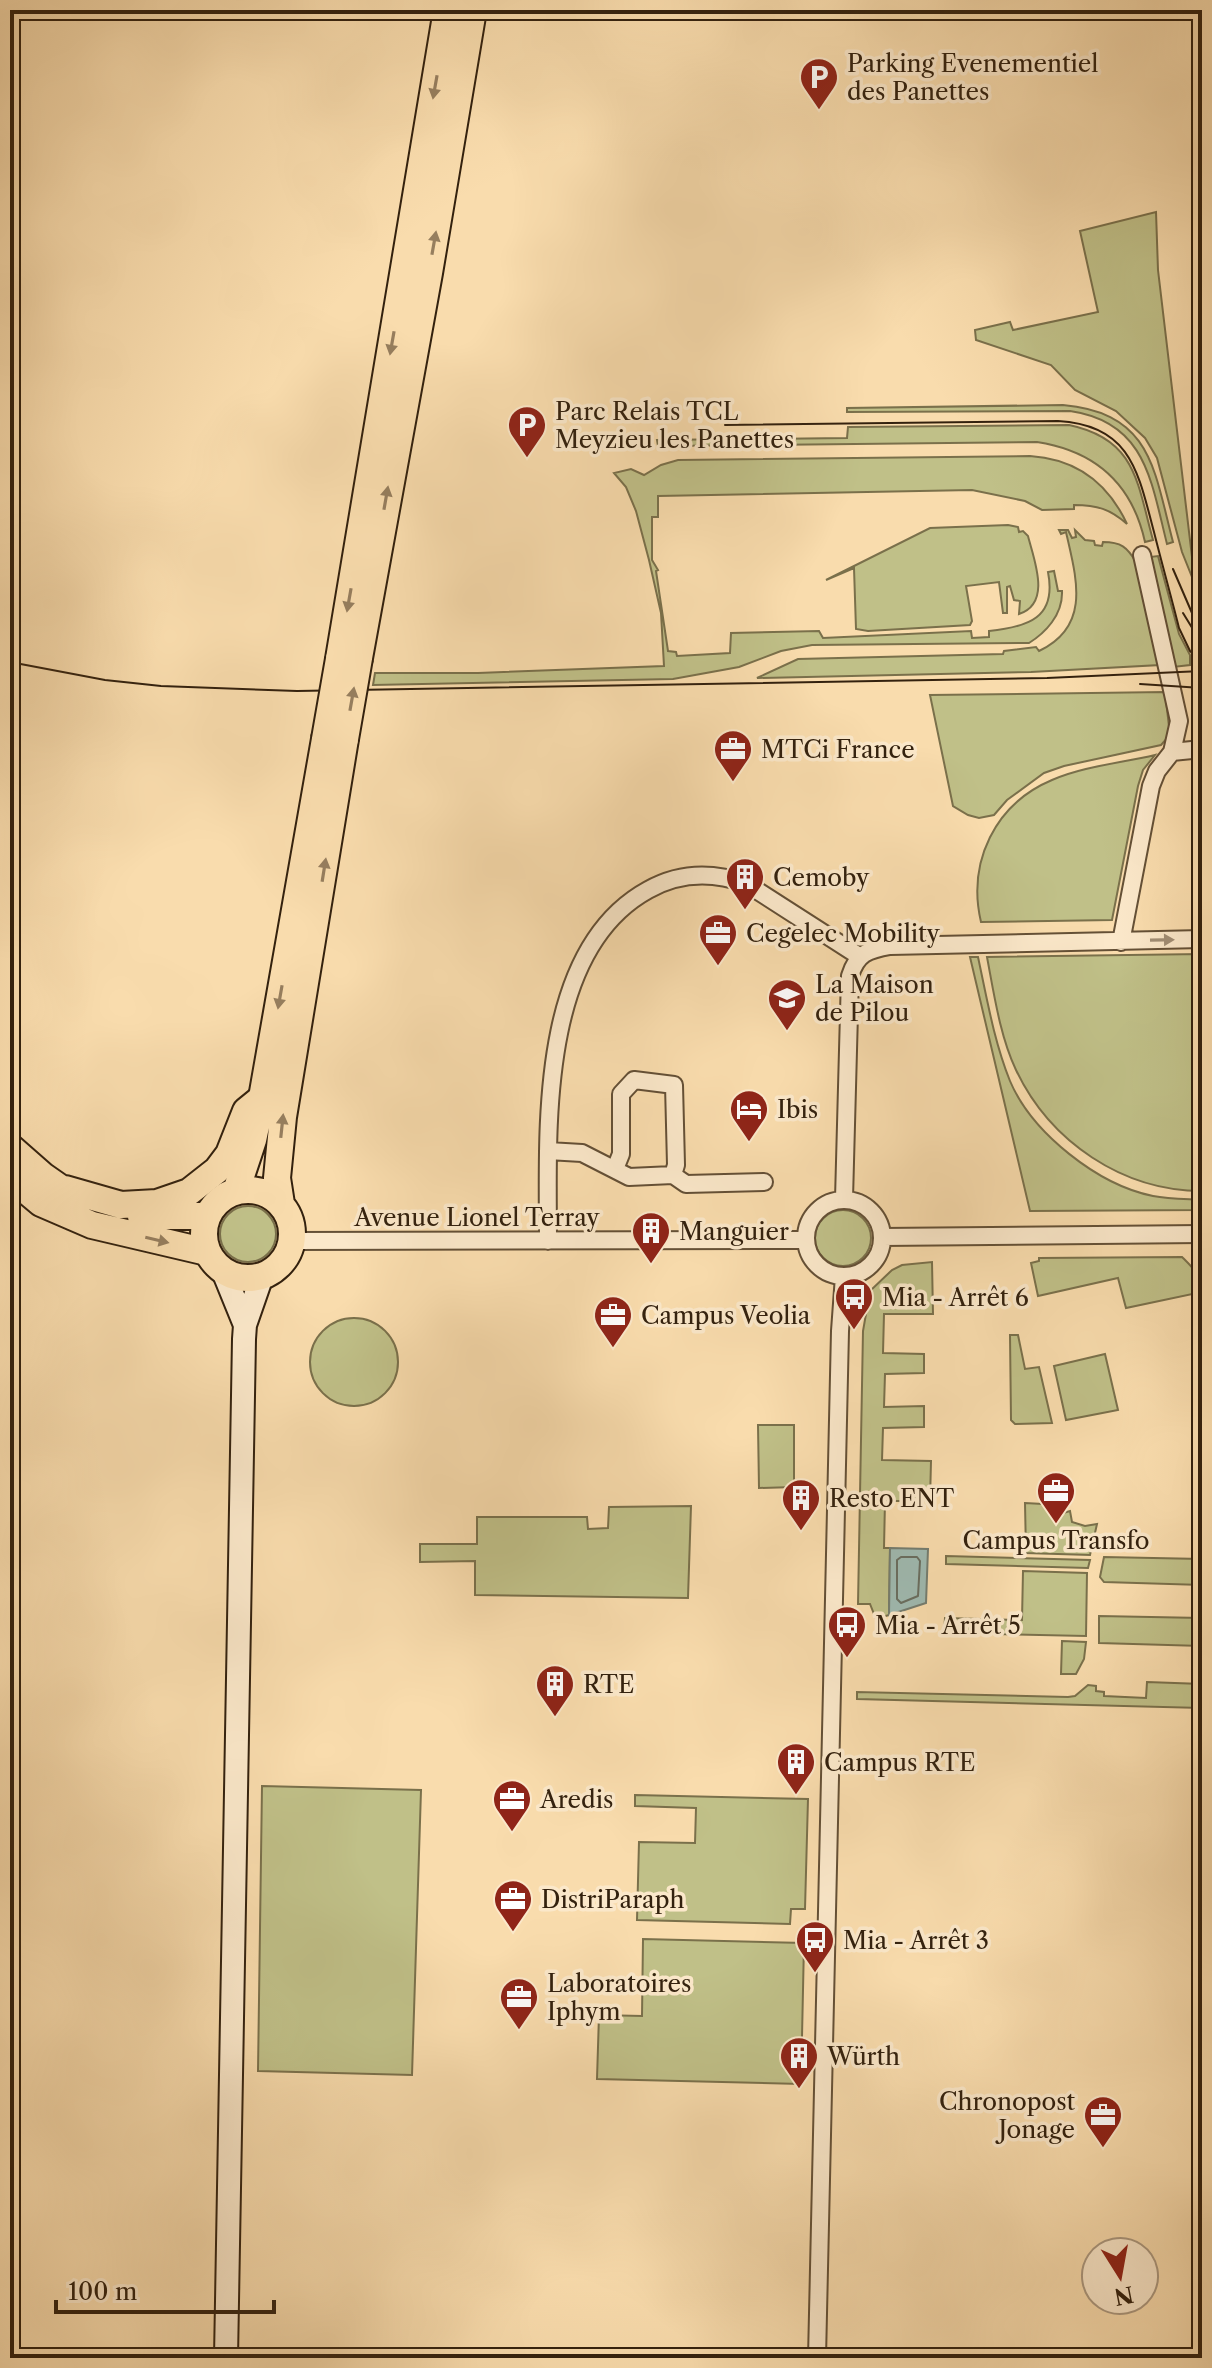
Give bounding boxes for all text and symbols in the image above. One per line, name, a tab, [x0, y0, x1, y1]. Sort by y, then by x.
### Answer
place label: Parking Evenementiel des Panettes	[847, 49, 1098, 106]
parking icon: Parking Evenementiel des Panettes	[798, 56, 840, 111]
one-way arrow	[428, 75, 440, 100]
one-way arrow	[428, 230, 441, 255]
one-way arrow	[385, 331, 397, 356]
place label: Parc Relais TCL Meyzieu les Panettes	[555, 397, 794, 454]
parking icon: Parc Relais TCL Meyzieu les Panettes	[506, 404, 548, 459]
one-way arrow	[381, 486, 393, 511]
one-way arrow	[342, 588, 354, 613]
one-way arrow	[346, 686, 359, 711]
office icon: MTCi France	[712, 728, 754, 783]
place label: MTCi France	[761, 735, 915, 764]
building icon: Cemoby	[724, 856, 766, 911]
one-way arrow	[318, 857, 330, 882]
place label: Cemoby	[773, 863, 870, 892]
office icon: Cegelec Mobility	[697, 912, 739, 967]
place label: Cegelec Mobility	[746, 919, 941, 948]
one-way arrow	[1150, 934, 1175, 946]
place label: La Maison de Pilou	[815, 970, 934, 1027]
school or university icon: La Maison de Pilou	[766, 977, 808, 1032]
one-way arrow	[274, 985, 286, 1010]
hotel icon: Ibis	[728, 1088, 770, 1143]
place label: Ibis	[777, 1095, 818, 1124]
one-way arrow	[276, 1113, 289, 1138]
street label: Avenue Lionel Terray	[353, 1203, 600, 1232]
building icon: Manguier	[630, 1210, 672, 1265]
place label: Manguier	[679, 1217, 789, 1246]
one-way arrow	[144, 1234, 169, 1247]
bus stop icon: Mia - Arrêt 6	[833, 1276, 875, 1331]
place label: Mia - Arrêt 6	[882, 1283, 1029, 1312]
office icon: Campus Veolia	[592, 1294, 634, 1349]
place label: Campus Veolia	[641, 1301, 811, 1330]
office icon: Campus Transfo	[1035, 1470, 1077, 1525]
building icon: Resto ENT	[780, 1477, 822, 1532]
place label: Resto ENT	[829, 1484, 954, 1513]
place label: Campus Transfo	[963, 1526, 1149, 1555]
bus stop icon: Mia - Arrêt 5	[826, 1604, 868, 1659]
place label: Mia - Arrêt 5	[875, 1611, 1021, 1640]
building icon: RTE	[534, 1663, 576, 1718]
place label: RTE	[583, 1670, 635, 1699]
building icon: Campus RTE	[775, 1741, 817, 1796]
place label: Campus RTE	[824, 1748, 976, 1777]
office icon: Aredis	[491, 1778, 533, 1833]
place label: Aredis	[539, 1785, 613, 1814]
office icon: DistriParaph	[492, 1878, 534, 1933]
place label: DistriParaph	[541, 1885, 685, 1914]
bus stop icon: Mia - Arrêt 3	[794, 1919, 836, 1974]
place label: Mia - Arrêt 3	[843, 1926, 989, 1955]
place label: Laboratoires Iphym	[547, 1969, 691, 2026]
office icon: Laboratoires Iphym	[498, 1976, 540, 2031]
building icon: Würth	[778, 2035, 820, 2090]
place label: Würth	[826, 2042, 900, 2071]
place label: Chronopost Jonage	[939, 2087, 1076, 2144]
office icon: Chronopost Jonage	[1082, 2094, 1124, 2149]
north arrow	[1080, 2236, 1160, 2316]
scale bar	[56, 2264, 274, 2314]
text: 100 m	[68, 2277, 137, 2306]
text: N	[1112, 2280, 1136, 2310]

